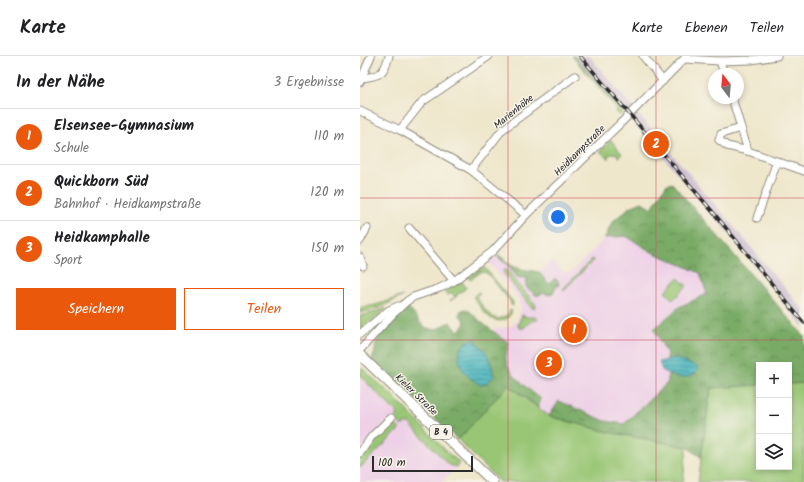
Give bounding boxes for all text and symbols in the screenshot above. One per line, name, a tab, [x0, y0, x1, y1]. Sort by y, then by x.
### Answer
text: Karte	[20, 13, 66, 43]
text: Karte	[631, 17, 663, 39]
text: Ebenen	[685, 17, 728, 39]
text: Teilen	[750, 17, 784, 39]
north arrow	[708, 68, 744, 104]
text: In der Nähe	[16, 69, 105, 96]
text: 3 Ergebnisse	[274, 72, 344, 93]
street label: Marienhöhe	[490, 90, 538, 133]
text: Elsensee-Gymnasium	[54, 114, 194, 138]
street label: Heidkampstraße	[550, 121, 609, 180]
text: 1	[27, 126, 31, 147]
text: 110 m	[314, 126, 344, 147]
pin: 2	[643, 129, 669, 159]
text: Schule	[54, 138, 89, 159]
text: Quickborn Süd	[54, 170, 148, 194]
text: 2	[25, 182, 33, 203]
text: 120 m	[310, 182, 344, 203]
text: Bahnhof · Heidkampstraße	[54, 194, 201, 215]
your location	[548, 207, 568, 227]
text: Heidkamphalle	[54, 226, 150, 250]
text: 3	[25, 238, 33, 259]
text: 150 m	[311, 238, 344, 259]
text: Sport	[54, 250, 82, 271]
button: Speichern	[16, 288, 176, 330]
button: Teilen	[184, 288, 344, 330]
pin: 1	[561, 315, 587, 345]
pin: 3	[536, 348, 562, 378]
map controls	[756, 362, 792, 470]
button: +	[756, 362, 792, 398]
street label: Kieler Straße	[391, 370, 442, 420]
button: −	[756, 398, 792, 434]
road number: B 4	[430, 425, 452, 439]
button: layers	[756, 434, 792, 470]
scale bar	[372, 454, 473, 473]
text: 100 m	[378, 454, 406, 472]

